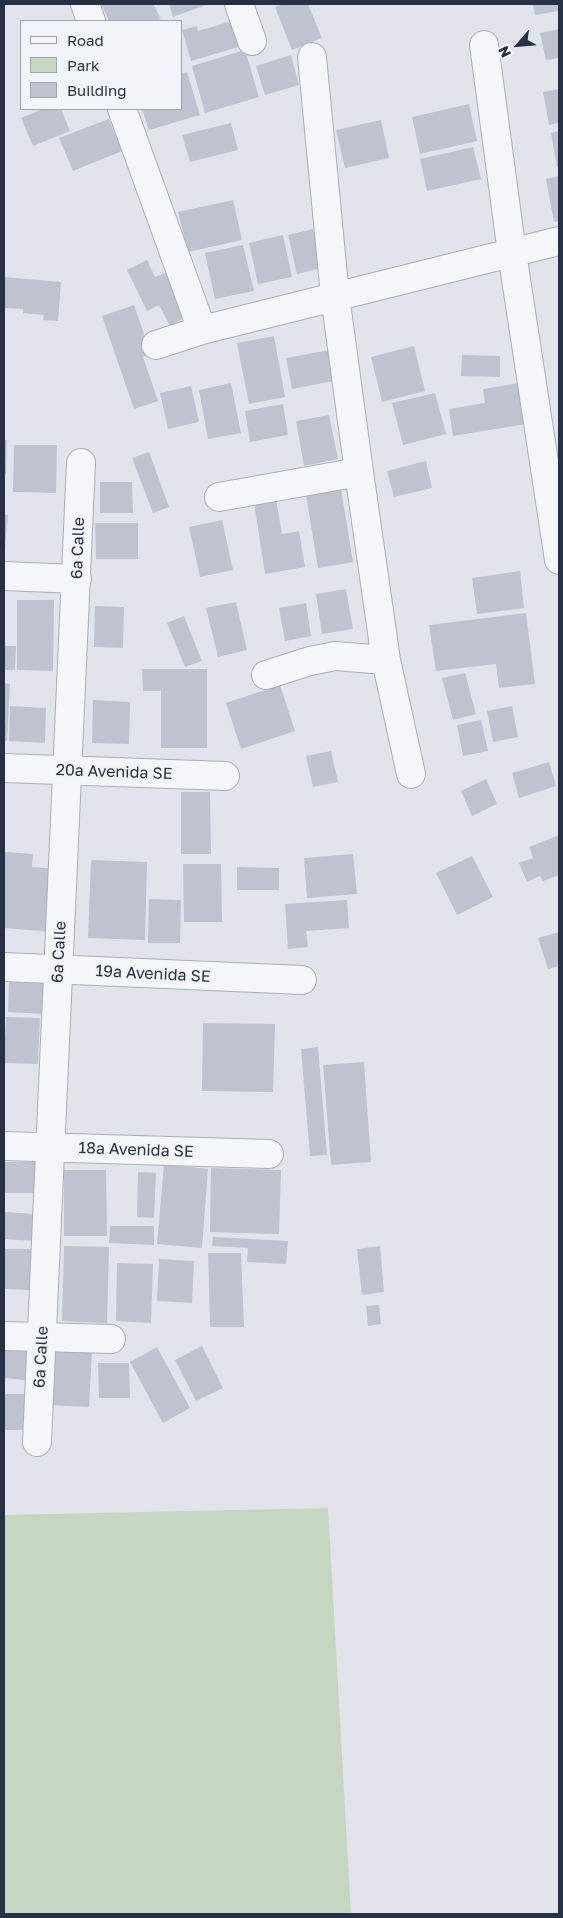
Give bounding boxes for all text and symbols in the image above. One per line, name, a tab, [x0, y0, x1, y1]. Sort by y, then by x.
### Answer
legend	[20, 20, 182, 110]
north arrow	[493, 20, 543, 70]
text: Road	[67, 31, 104, 49]
text: N	[494, 43, 514, 61]
text: Park	[67, 56, 99, 74]
text: Building	[67, 81, 127, 99]
street label: 6a Calle	[67, 517, 89, 579]
street label: 20a Avenida SE	[55, 760, 173, 784]
street label: 6a Calle	[48, 921, 70, 983]
street label: 19a Avenida SE	[95, 961, 211, 987]
street label: 18a Avenida SE	[78, 1138, 194, 1162]
street label: 6a Calle	[30, 1326, 52, 1388]

